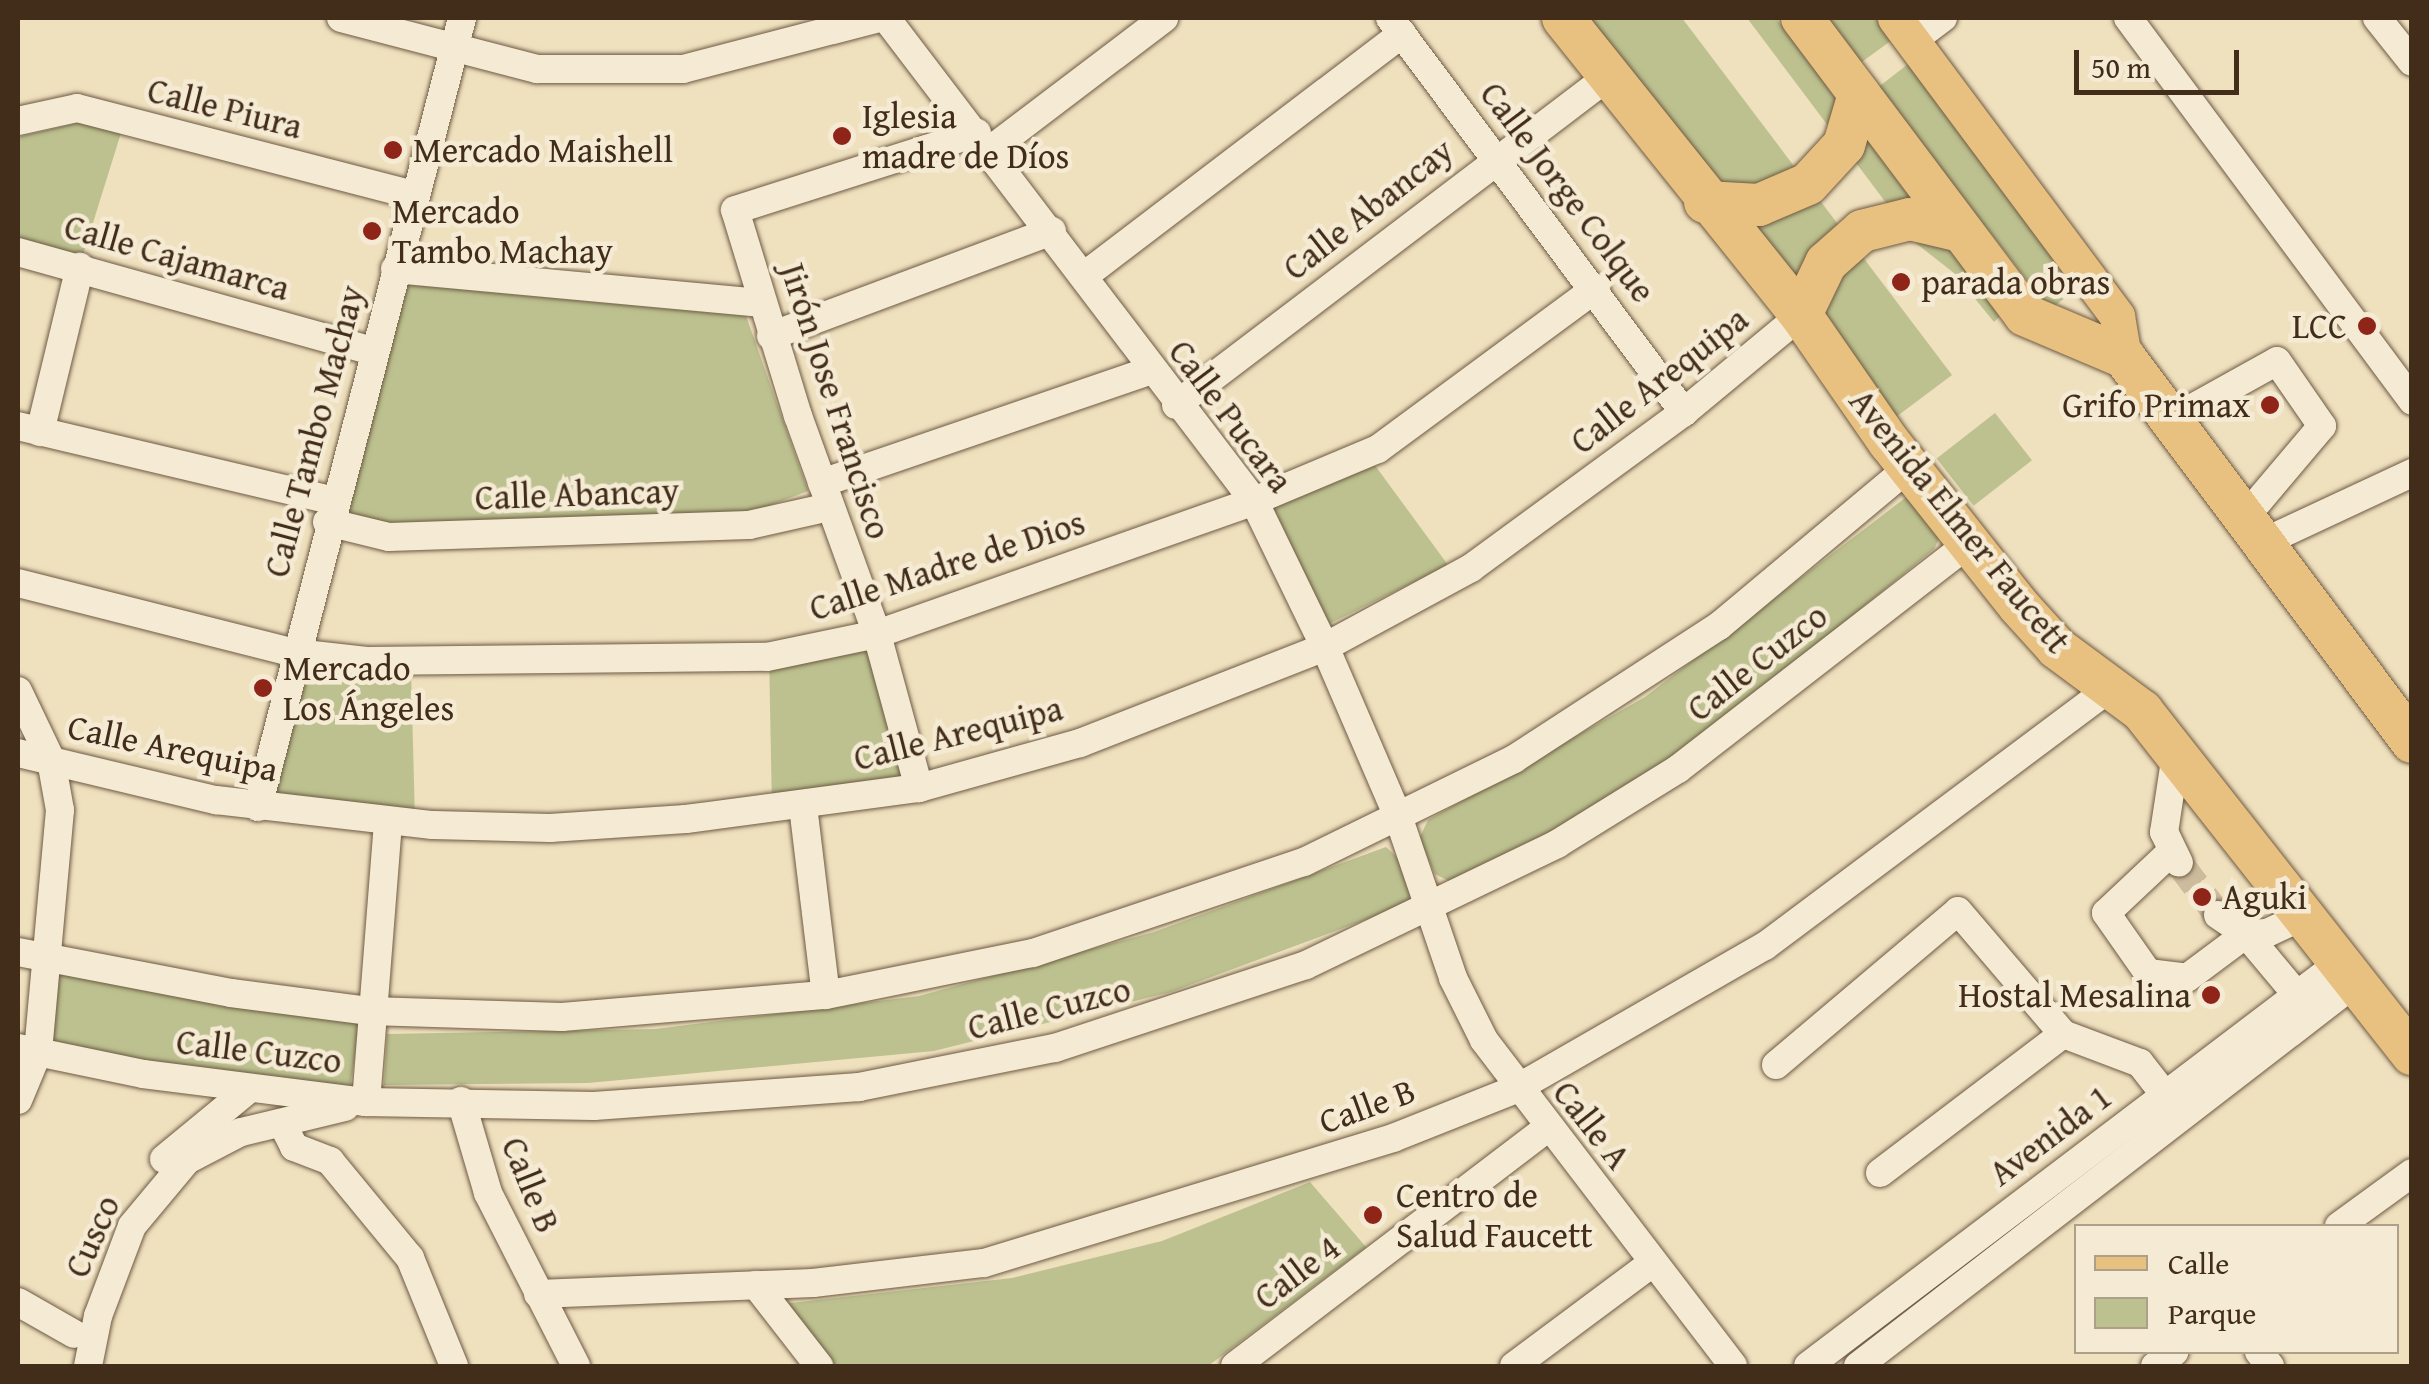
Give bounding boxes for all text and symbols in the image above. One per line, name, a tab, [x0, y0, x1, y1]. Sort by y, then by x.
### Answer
scale bar	[2079, 30, 2244, 92]
text: 50 m	[2091, 45, 2151, 89]
street label: Calle Piura	[143, 69, 307, 147]
street label: Calle Jorge Colque	[1472, 74, 1664, 310]
place label: Iglesia madre de Díos	[862, 95, 1069, 177]
marker: Iglesia madre de Díos	[831, 125, 853, 147]
place label: Mercado Maishell	[413, 129, 673, 171]
street label: Calle Abancay	[1275, 130, 1461, 288]
marker: Mercado Maishell	[382, 139, 404, 161]
place label: Mercado Tambo Machay	[392, 190, 613, 272]
street label: Calle Cajamarca	[60, 205, 294, 309]
marker: Mercado Tambo Machay	[361, 220, 383, 242]
street label: Jirón Jose Francisco	[772, 258, 900, 544]
place label: parada obras	[1921, 261, 2110, 303]
marker: parada obras	[1890, 271, 1912, 293]
street label: Calle Tambo Machay	[255, 281, 373, 581]
street label: Calle Arequipa	[1562, 298, 1756, 462]
place label: LCC	[2292, 305, 2347, 347]
marker: LCC	[2356, 315, 2378, 337]
street label: Calle Pucara	[1160, 332, 1302, 500]
street label: Avenida Elmer Faucett	[1841, 381, 2079, 661]
place label: Grifo Primax	[2062, 384, 2250, 426]
marker: Grifo Primax	[2259, 394, 2281, 416]
street label: Calle Abancay	[474, 469, 680, 519]
street label: Calle Madre de Dios	[804, 501, 1090, 629]
street label: Calle Cuzco	[1679, 594, 1835, 730]
place label: Mercado Los Ángeles	[283, 647, 454, 729]
marker: Mercado Los Ángeles	[252, 677, 274, 699]
street label: Calle Arequipa	[849, 687, 1067, 779]
street label: Calle Arequipa	[64, 705, 282, 791]
place label: Aguki	[2222, 876, 2307, 918]
marker: Aguki	[2191, 886, 2213, 908]
street label: Calle Cuzco	[963, 968, 1135, 1048]
place label: Hostal Mesalina	[1958, 974, 2191, 1016]
marker: Hostal Mesalina	[2200, 984, 2222, 1006]
street label: Calle Cuzco	[174, 1020, 344, 1082]
street label: Calle B	[1313, 1069, 1421, 1143]
street label: Calle A	[1544, 1072, 1640, 1178]
street label: Avenida 1	[1981, 1076, 2119, 1194]
street label: Calle B	[493, 1131, 569, 1239]
place label: Centro de Salud Faucett	[1396, 1174, 1593, 1256]
street label: Cusco	[55, 1189, 129, 1283]
marker: Centro de Salud Faucett	[1360, 1202, 1386, 1228]
legend	[2074, 1224, 2399, 1354]
street label: Calle 4	[1246, 1226, 1348, 1318]
text: Calle	[2168, 1241, 2229, 1285]
text: Parque	[2168, 1291, 2256, 1335]

